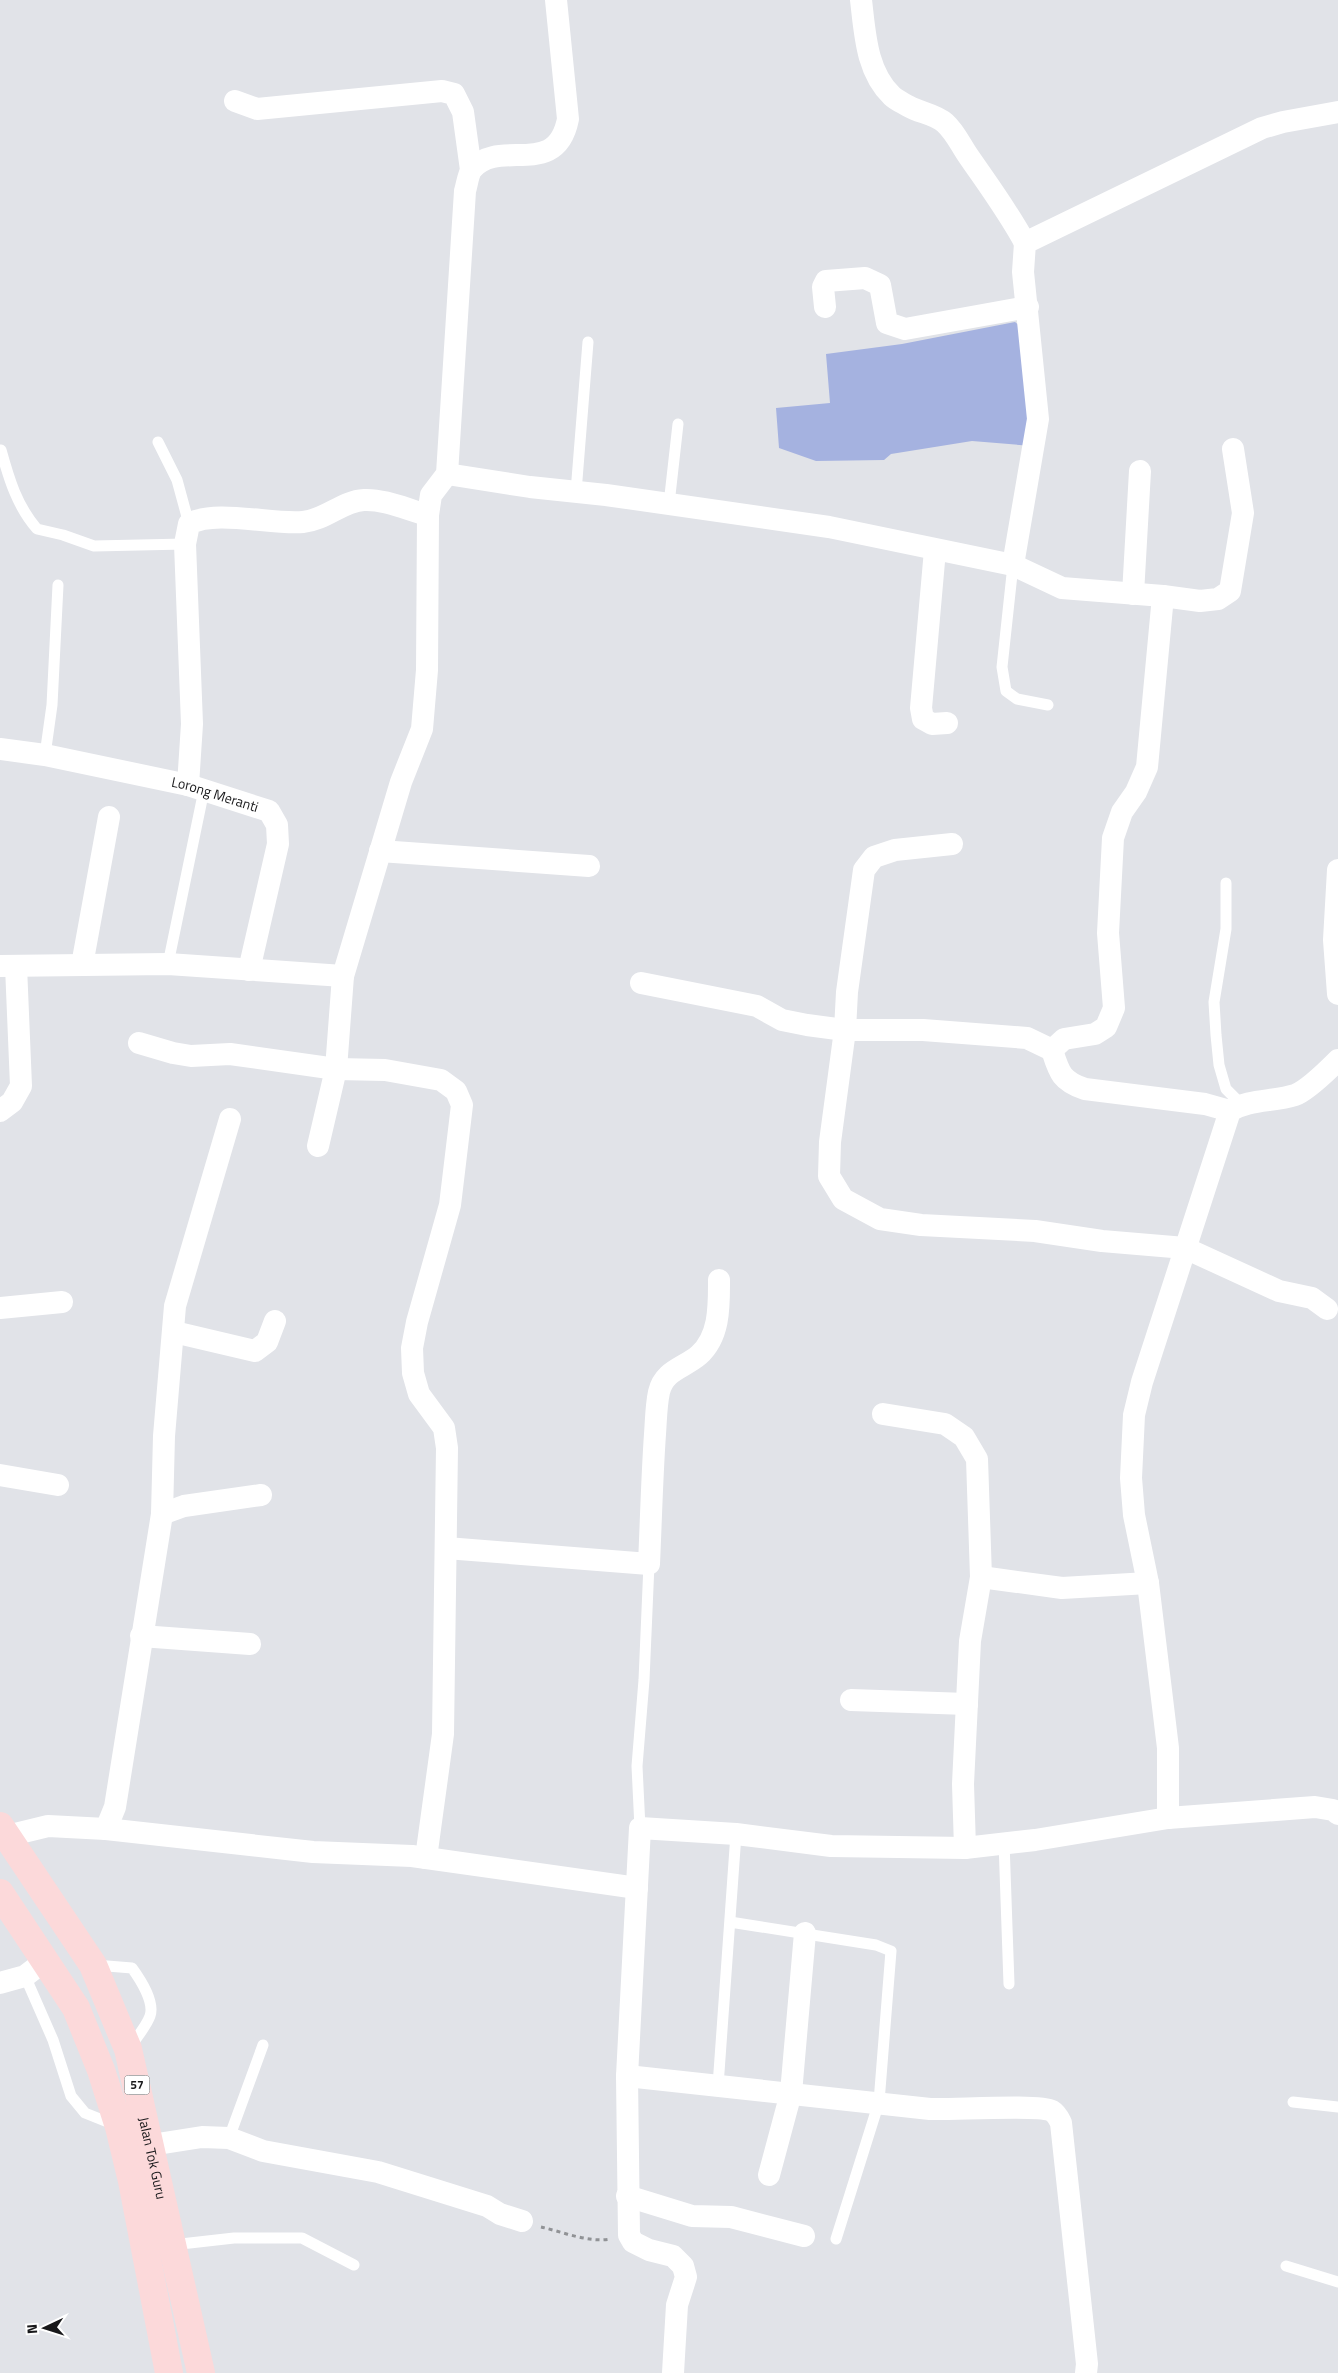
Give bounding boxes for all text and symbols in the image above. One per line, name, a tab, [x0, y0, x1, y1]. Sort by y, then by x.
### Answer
street label: Lorong Meranti	[170, 771, 261, 817]
road number: 57	[124, 2076, 150, 2094]
street label: Jalan Tok Guru	[134, 2115, 172, 2201]
north arrow	[20, 2303, 70, 2353]
text: N	[21, 2323, 42, 2335]

